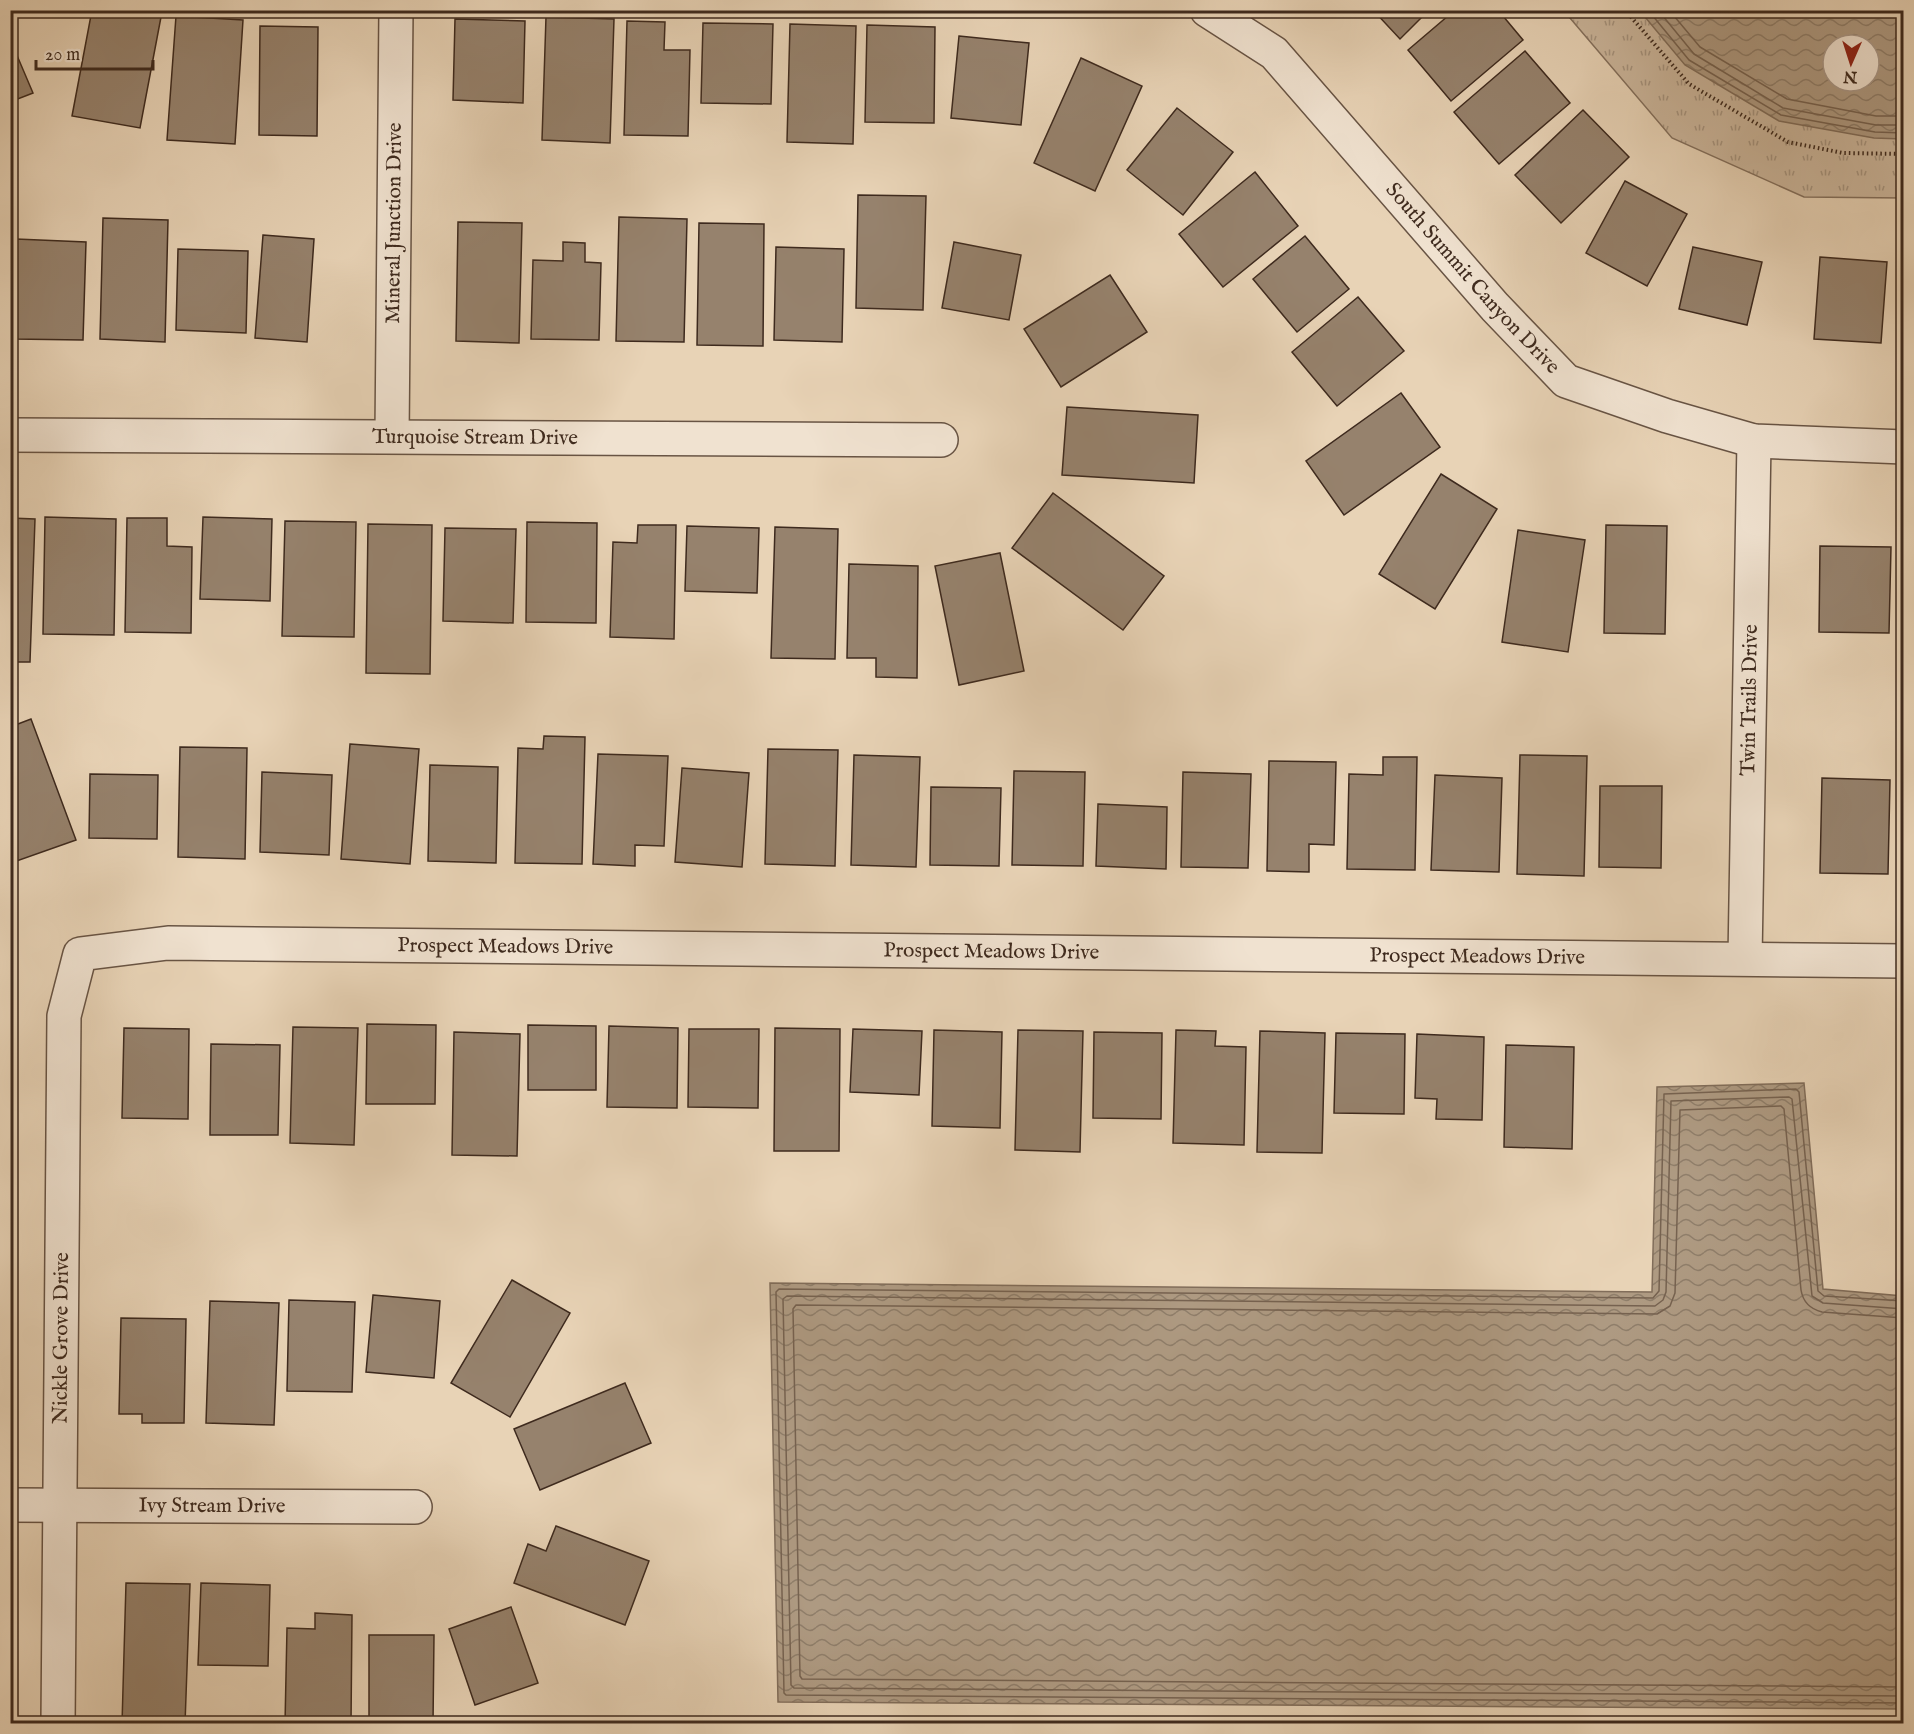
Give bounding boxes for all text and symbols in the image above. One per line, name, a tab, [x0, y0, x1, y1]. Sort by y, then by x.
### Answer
scale bar	[36, 33, 153, 71]
north arrow	[1821, 33, 1881, 93]
text: 20 m	[45, 44, 80, 67]
text: N	[1843, 66, 1859, 86]
street label: Mineral Junction Drive	[380, 122, 408, 324]
street label: South Summit Canyon Drive	[1379, 177, 1566, 380]
street label: Turquoise Stream Drive	[372, 423, 578, 452]
street label: Twin Trails Drive	[1735, 624, 1764, 776]
street label: Prospect Meadows Drive	[397, 932, 614, 961]
street label: Prospect Meadows Drive	[883, 937, 1100, 966]
street label: Prospect Meadows Drive	[1369, 942, 1586, 971]
street label: Nickle Grove Drive	[47, 1252, 76, 1424]
street label: Ivy Stream Drive	[138, 1492, 286, 1520]

